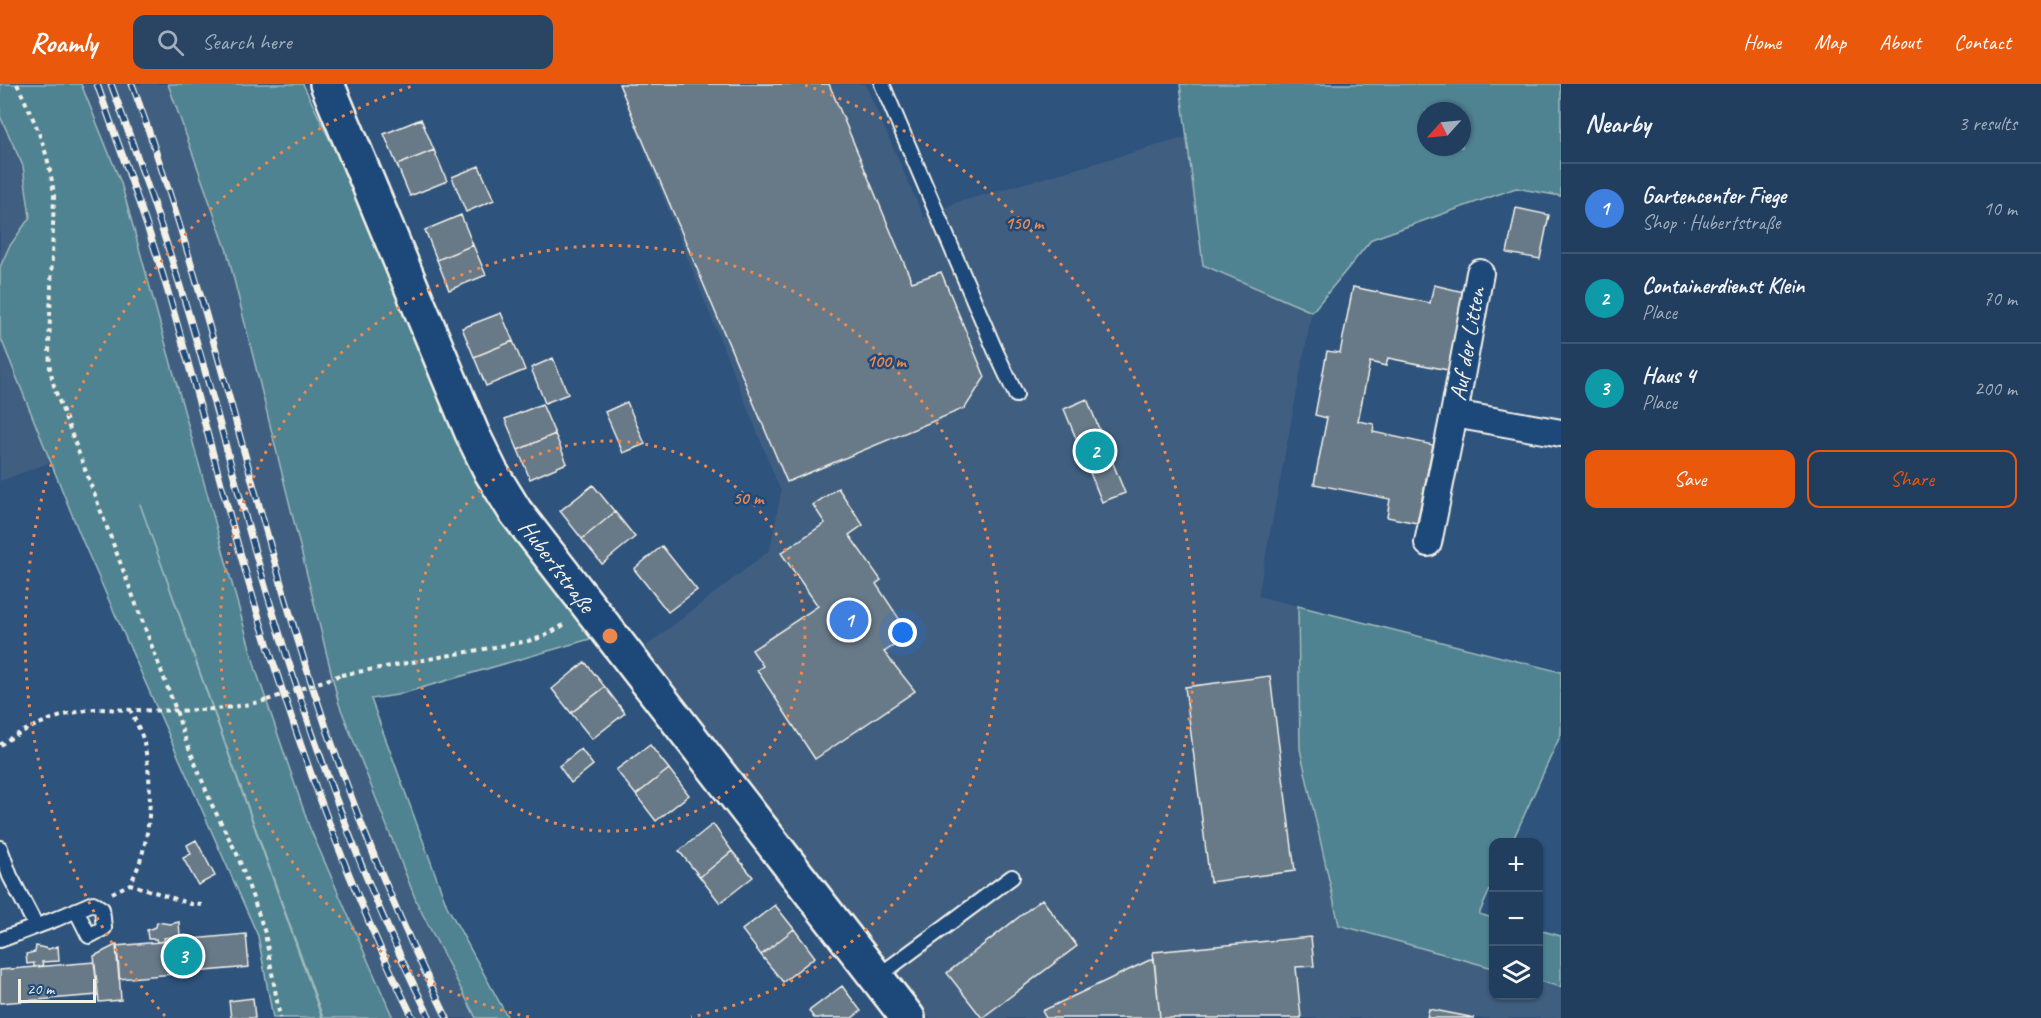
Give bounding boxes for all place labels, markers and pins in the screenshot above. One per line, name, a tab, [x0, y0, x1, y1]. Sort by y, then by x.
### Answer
pin: 2	[1076, 428, 1114, 473]
pin: 1	[830, 598, 868, 642]
centre of rings	[600, 626, 620, 646]
pin: 3	[164, 934, 202, 978]

